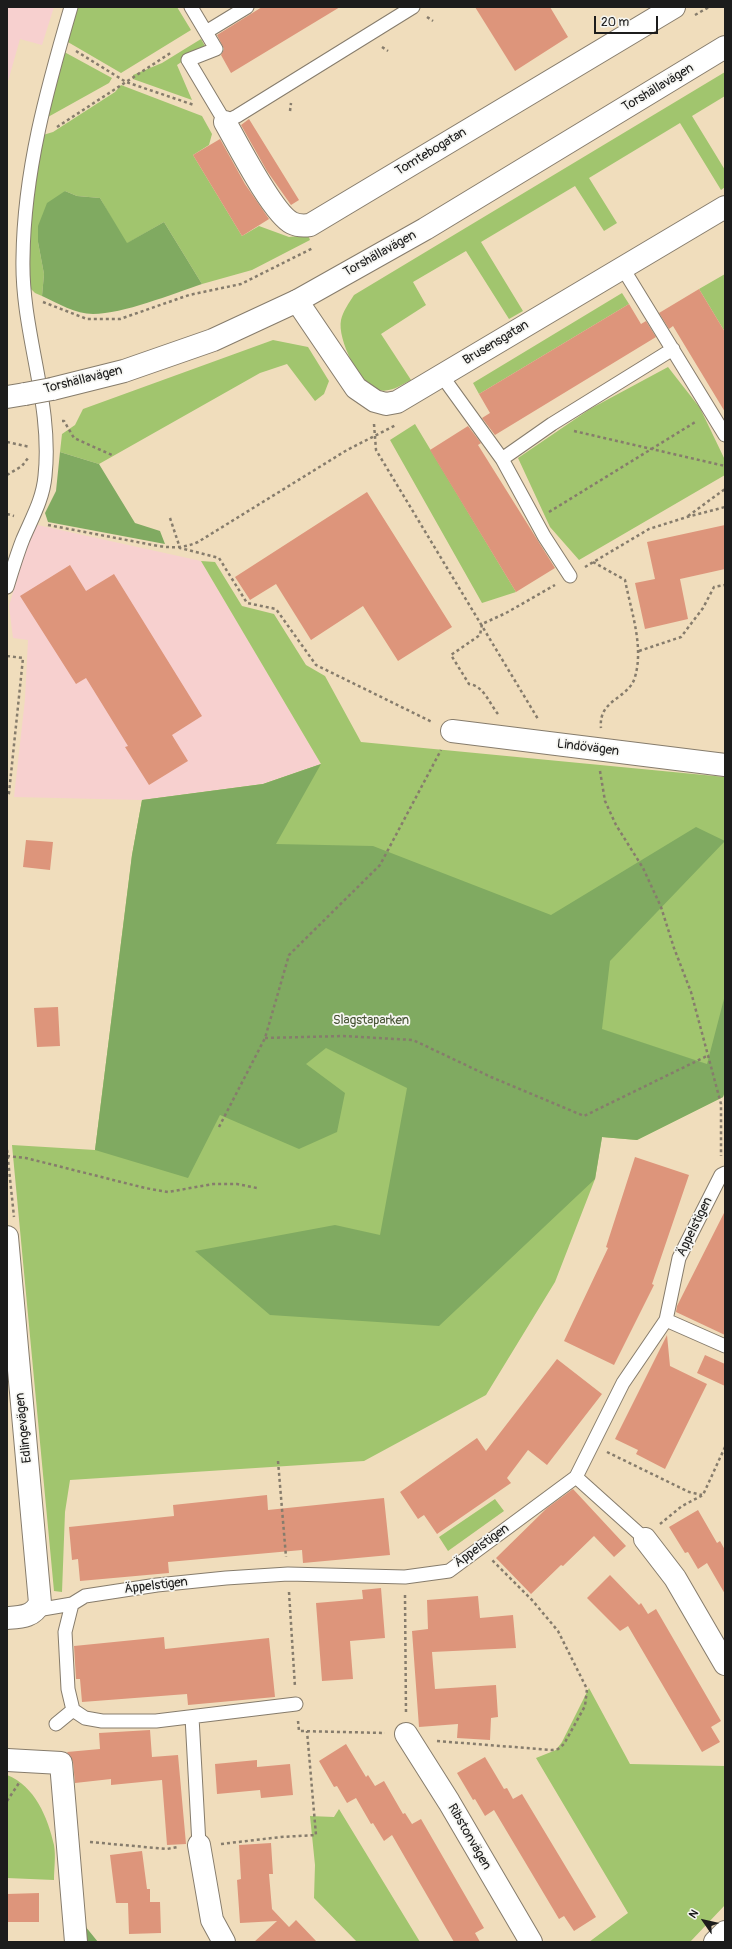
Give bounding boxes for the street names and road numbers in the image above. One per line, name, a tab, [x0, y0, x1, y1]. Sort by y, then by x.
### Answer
street label: Torshällavägen	[619, 61, 697, 115]
street label: Tomtebogatan	[393, 125, 469, 179]
street label: Torshällavägen	[341, 228, 419, 280]
street label: Brusensgatan	[460, 317, 532, 369]
street label: Torshällavägen	[42, 363, 124, 397]
street label: Lindövägen	[556, 736, 620, 760]
street label: Äppelstigen	[674, 1195, 716, 1259]
street label: Edlingevägen	[13, 1392, 35, 1464]
street label: Äppelstigen	[452, 1521, 512, 1571]
street label: Äppelstigen	[123, 1574, 189, 1598]
street label: Ribstonvägen	[444, 1801, 494, 1873]

